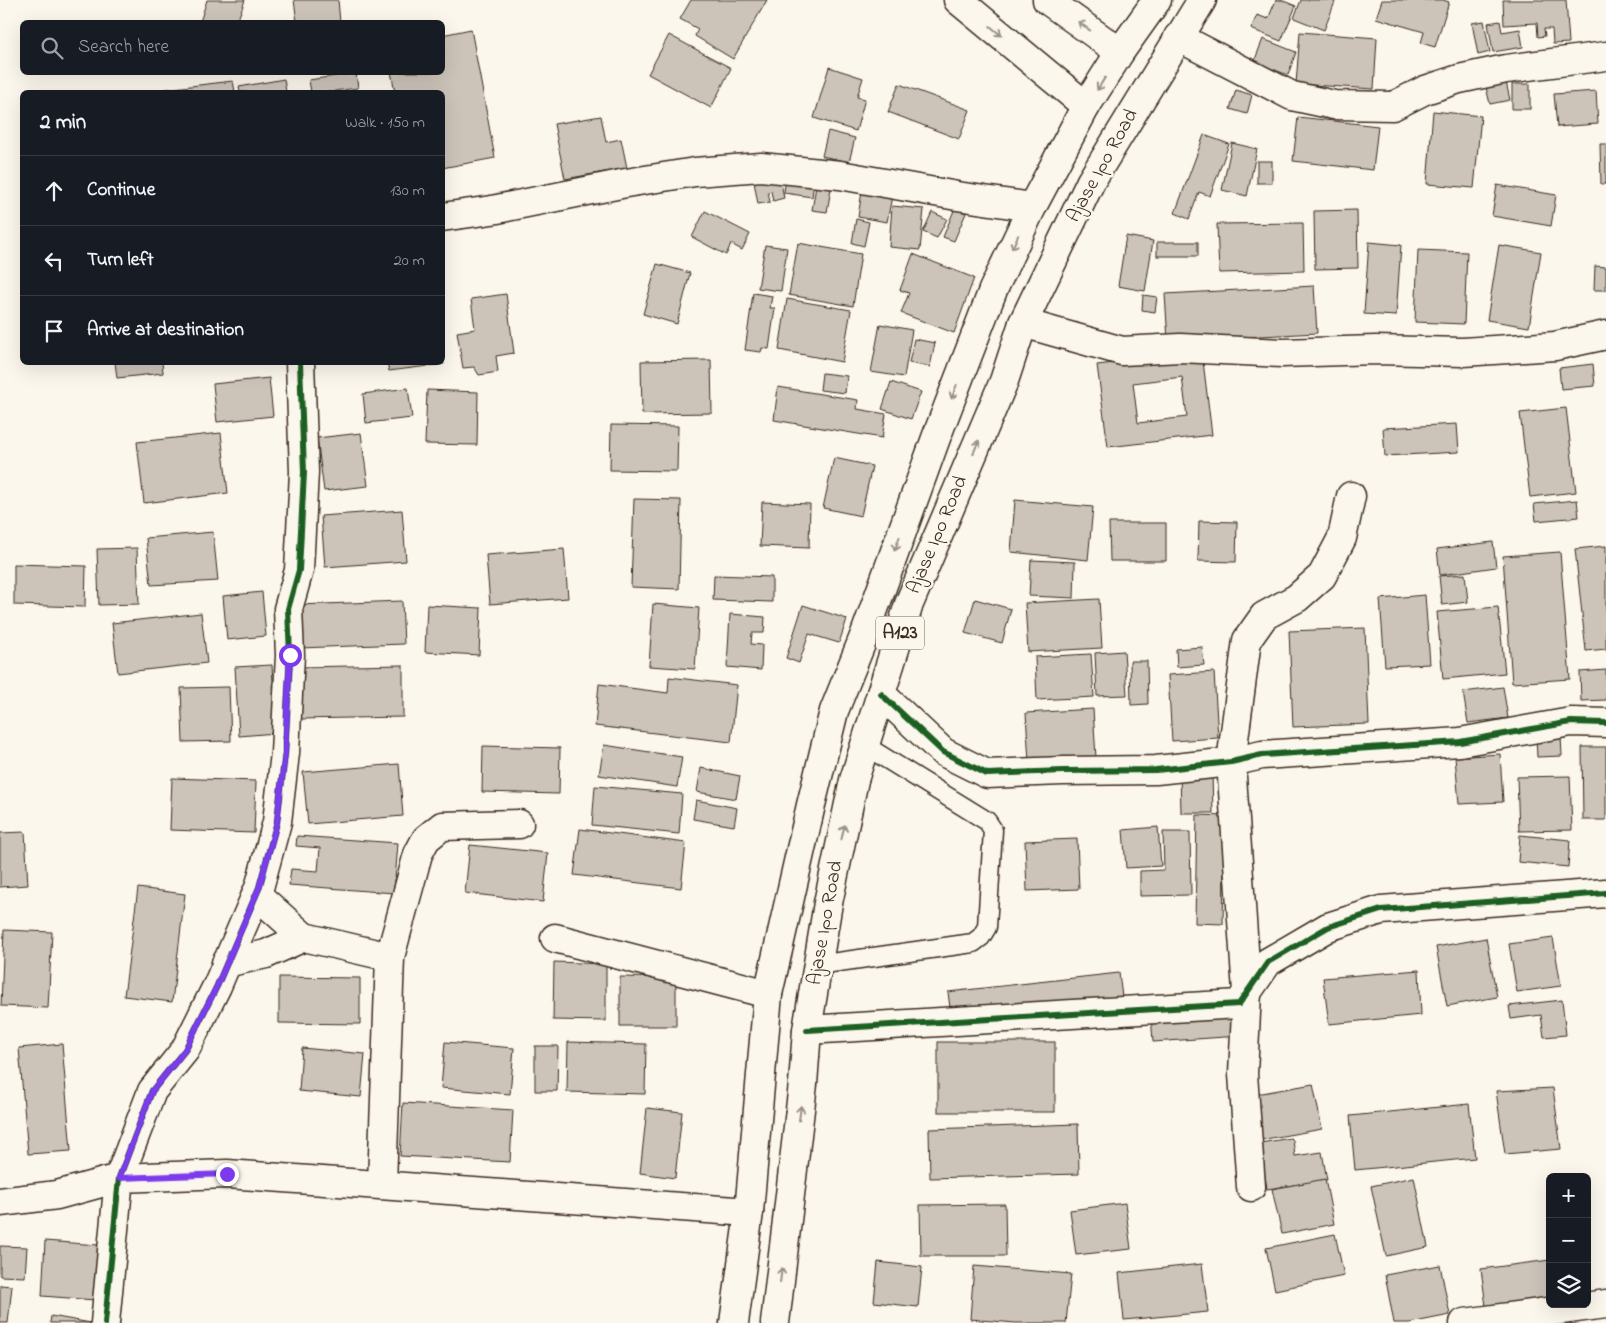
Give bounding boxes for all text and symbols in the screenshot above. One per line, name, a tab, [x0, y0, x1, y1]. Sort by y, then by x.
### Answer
search box	[20, 20, 445, 75]
one-way arrow	[1077, 21, 1091, 31]
one-way arrow	[989, 25, 1002, 37]
icon: search	[38, 34, 66, 62]
text: Search here	[78, 34, 169, 61]
one-way arrow	[1095, 76, 1105, 90]
street label: Ajase Ipo Road	[1060, 104, 1146, 228]
text: 2 min	[40, 108, 86, 138]
text: Walk · 150 m	[345, 111, 425, 135]
icon: ahead	[40, 177, 68, 205]
text: Continue	[87, 177, 155, 204]
text: 130 m	[390, 179, 425, 203]
one-way arrow	[1010, 234, 1020, 249]
icon: left	[40, 247, 68, 275]
text: Turn left	[87, 247, 154, 274]
text: 20 m	[394, 249, 425, 273]
icon: arrive	[40, 317, 68, 345]
text: Arrive at destination	[87, 317, 244, 344]
one-way arrow	[949, 384, 958, 400]
one-way arrow	[972, 440, 981, 455]
street label: Ajase Ipo Road	[900, 471, 976, 599]
one-way arrow	[891, 537, 900, 552]
road number: A123	[876, 616, 924, 650]
route start	[279, 644, 302, 667]
one-way arrow	[839, 824, 849, 840]
street label: Ajase Ipo Road	[801, 859, 851, 987]
one-way arrow	[795, 1105, 805, 1121]
route end	[216, 1163, 239, 1186]
map controls	[1546, 1173, 1591, 1308]
button: +	[1546, 1173, 1591, 1218]
button: −	[1546, 1218, 1591, 1263]
button: layers	[1546, 1263, 1591, 1308]
one-way arrow	[776, 1267, 786, 1283]

